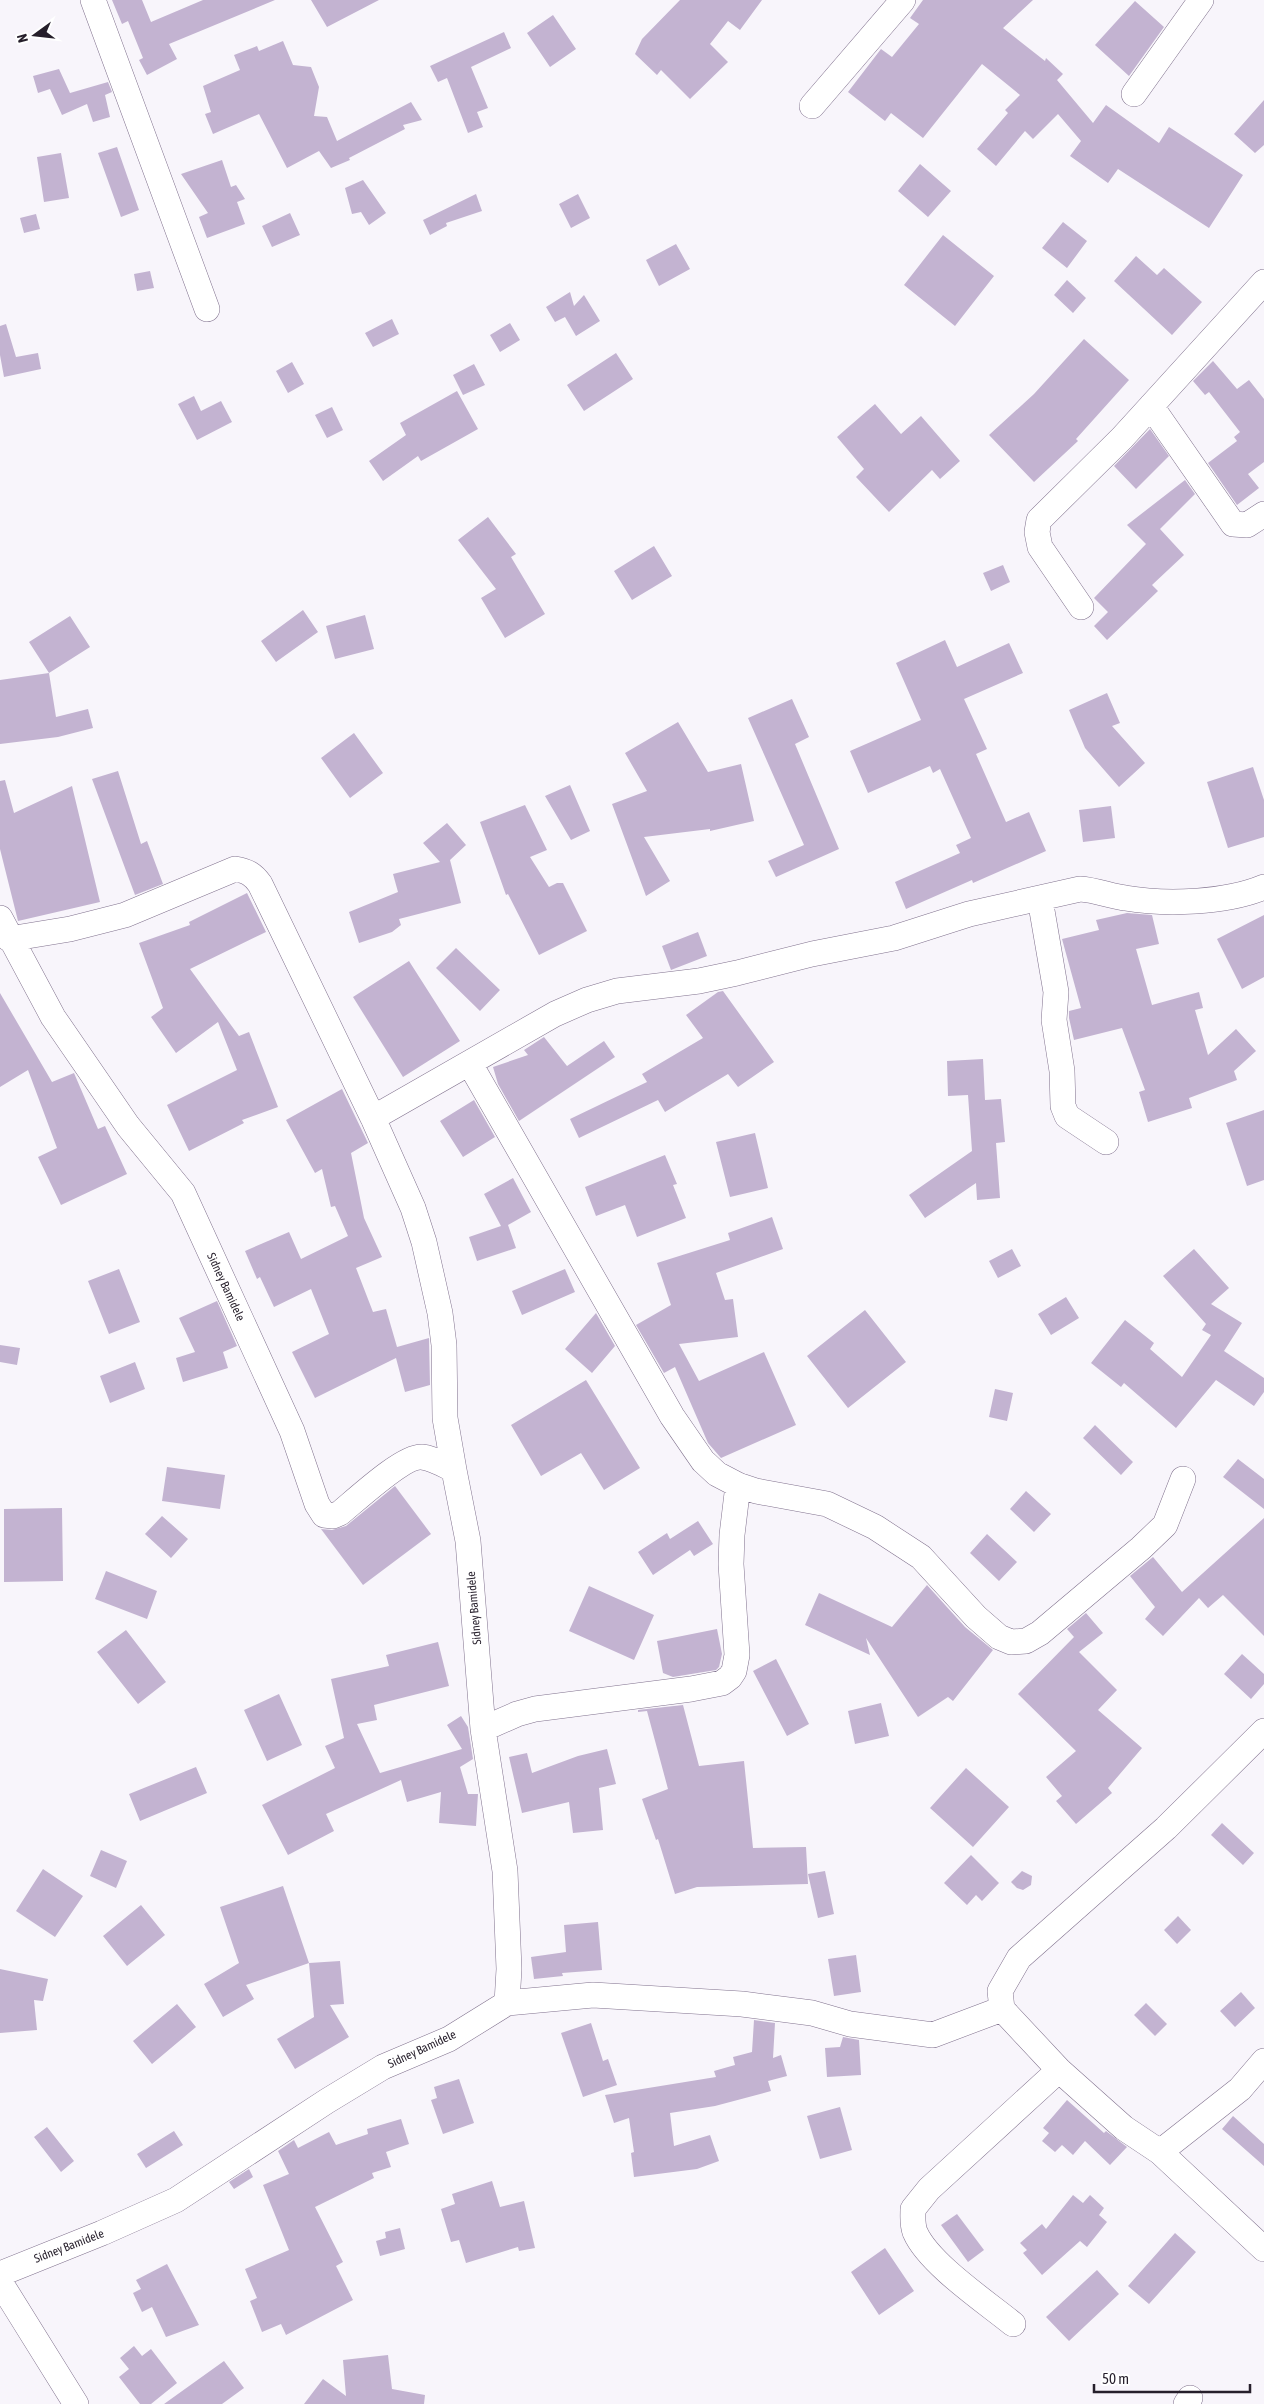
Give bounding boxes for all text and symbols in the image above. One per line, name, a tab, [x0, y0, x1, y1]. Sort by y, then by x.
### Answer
north arrow	[10, 10, 60, 60]
text: N	[14, 32, 31, 44]
street label: Sidney Bamidele	[204, 1251, 248, 1323]
street label: Sidney Bamidele	[464, 1571, 484, 1645]
street label: Sidney Bamidele	[386, 2027, 458, 2071]
street label: Sidney Bamidele	[32, 2226, 106, 2266]
scale bar	[1094, 2362, 1250, 2394]
text: 50 m	[1102, 2370, 1129, 2387]

